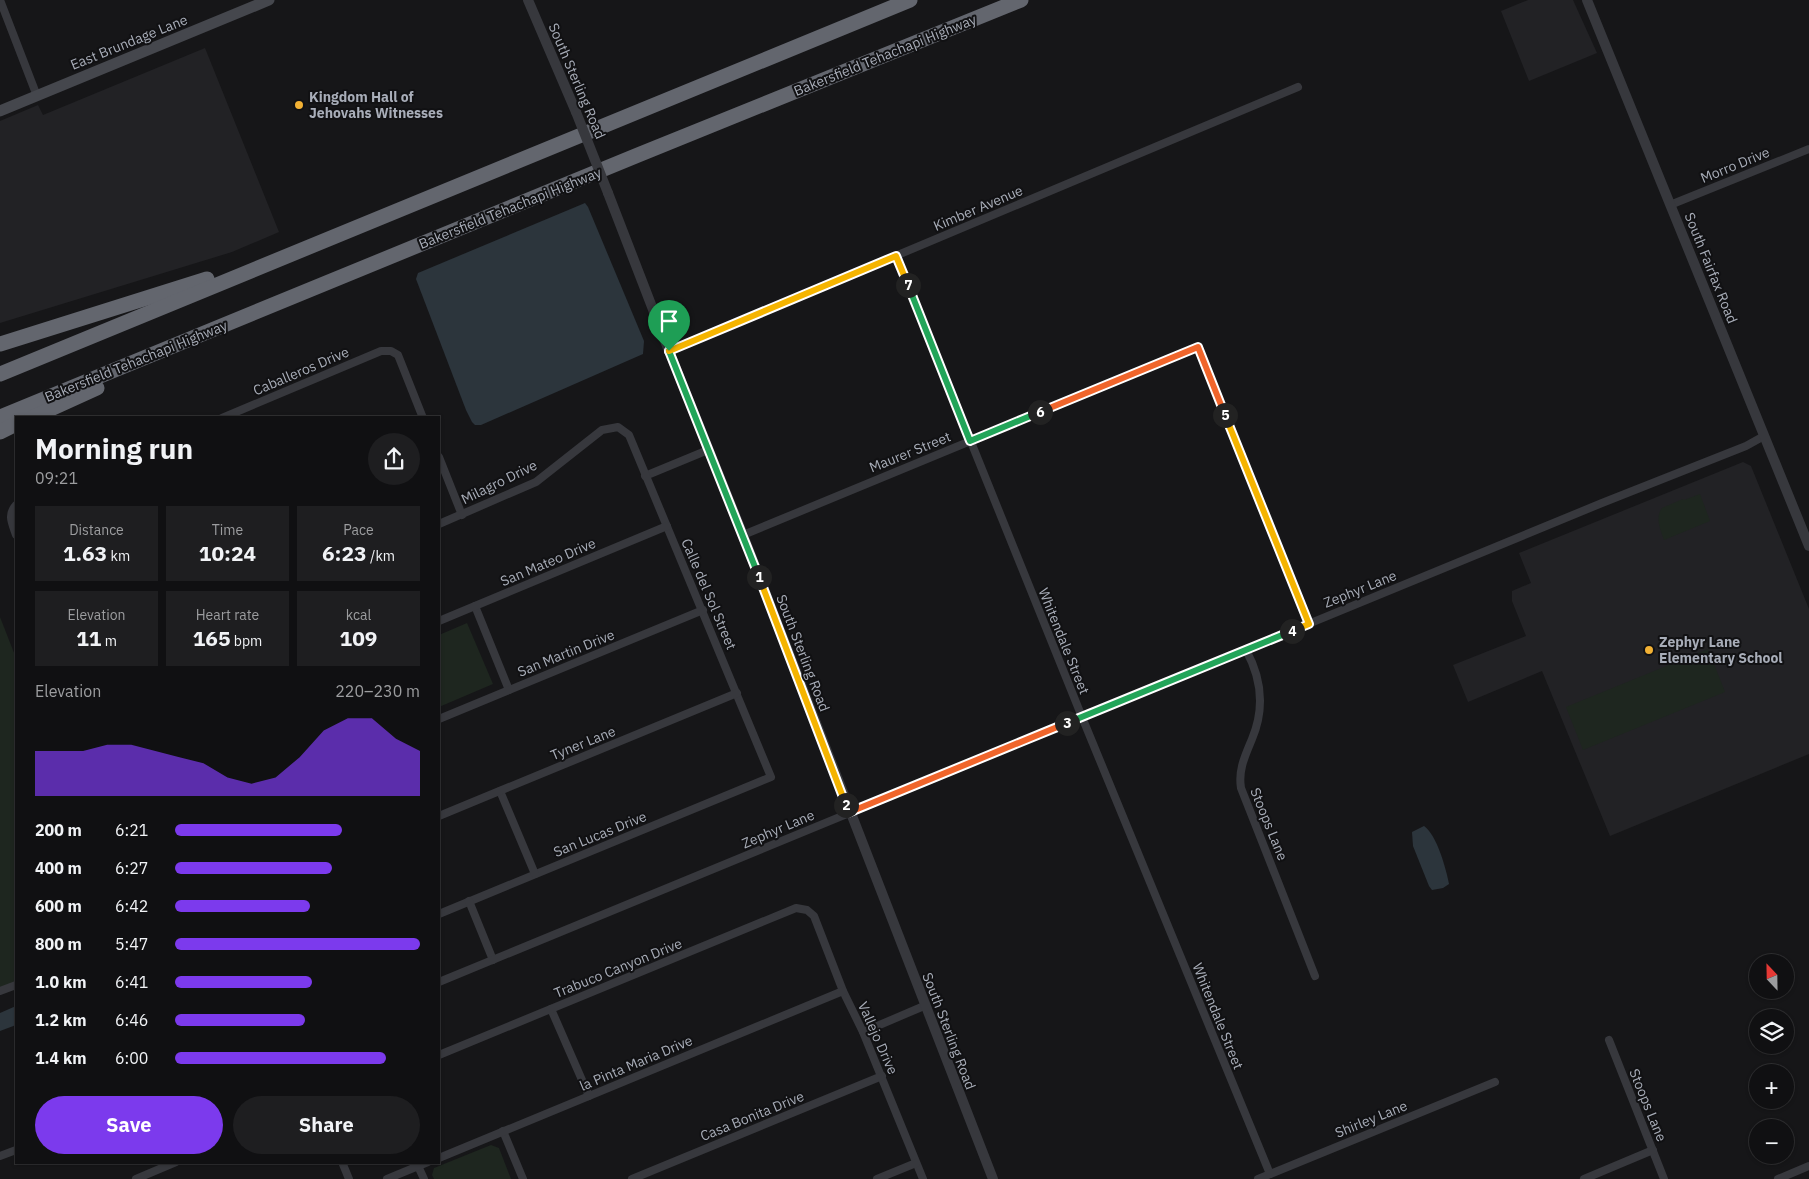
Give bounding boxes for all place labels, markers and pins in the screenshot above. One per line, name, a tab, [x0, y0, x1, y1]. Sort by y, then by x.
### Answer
place label: Kingdom Hall of Jehovahs Witnesses	[309, 88, 443, 122]
marker: Kingdom Hall of Jehovahs Witnesses	[293, 99, 305, 111]
pin: 7	[896, 272, 920, 298]
pin	[648, 300, 690, 351]
pin: 6	[1028, 400, 1052, 424]
pin: 5	[1212, 402, 1238, 428]
pin: 1	[746, 564, 772, 590]
pin: 4	[1280, 618, 1304, 644]
place label: Zephyr Lane Elementary School	[1659, 633, 1783, 667]
marker: Zephyr Lane Elementary School	[1643, 644, 1655, 656]
pin: 3	[1054, 710, 1080, 736]
pin: 2	[834, 792, 858, 818]

